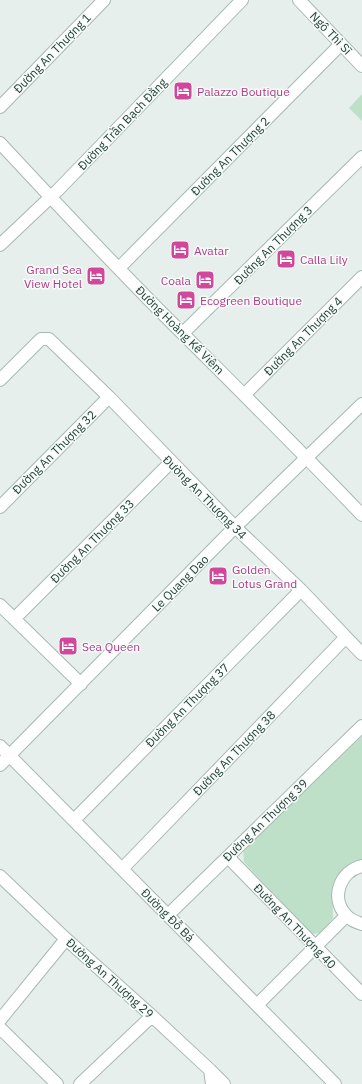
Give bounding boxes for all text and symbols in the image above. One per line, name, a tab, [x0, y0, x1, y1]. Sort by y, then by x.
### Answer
street label: Ngô Thì Sĩ	[307, 8, 356, 58]
street label: Đường An Thượng 1	[10, 10, 94, 96]
street label: Đường Trần Bạch Đằng	[74, 74, 170, 173]
hotel icon: Palazzo Boutique	[172, 80, 194, 102]
place label: Palazzo Boutique	[197, 84, 290, 99]
street label: Đường An Thượng 2	[187, 113, 273, 199]
street label: Đường An Thượng 3	[230, 202, 316, 288]
hotel icon: Avatar	[169, 239, 191, 261]
place label: Avatar	[194, 243, 229, 258]
hotel icon: Calla Lily	[275, 248, 297, 270]
place label: Calla Lily	[300, 252, 348, 267]
place label: Grand Sea View Hotel	[24, 262, 83, 291]
hotel icon: Grand Sea View Hotel	[85, 265, 107, 287]
hotel icon: Coala	[194, 269, 216, 291]
place label: Coala	[161, 273, 192, 288]
street label: Đường Hoàng Kế Viêm	[133, 283, 227, 377]
hotel icon: Ecogreen Boutique	[175, 289, 197, 311]
place label: Ecogreen Boutique	[200, 293, 302, 308]
street label: Đường An Thượng 4	[260, 293, 346, 379]
street label: Đường An Thượng 32	[9, 407, 99, 497]
street label: Đường An Thượng 34	[160, 452, 250, 542]
street label: Đường An Thượng 33	[47, 496, 137, 586]
street label: Le Quang Dao	[148, 551, 212, 615]
place label: Golden Lotus Grand	[232, 562, 297, 591]
hotel icon: Golden Lotus Grand	[207, 565, 229, 587]
hotel icon: Sea Queen	[57, 635, 79, 657]
place label: Sea Queen	[82, 639, 140, 654]
street label: Đường An Thượng 37	[142, 660, 232, 750]
street label: Đường An Thượng 38	[190, 707, 278, 799]
street label: Đường An Thượng 39	[219, 776, 311, 864]
street label: Đường An Thượng 40	[251, 880, 339, 972]
street label: Đường Đỗ Bá	[138, 885, 198, 945]
street label: Đường An Thượng 29	[63, 935, 157, 1021]

